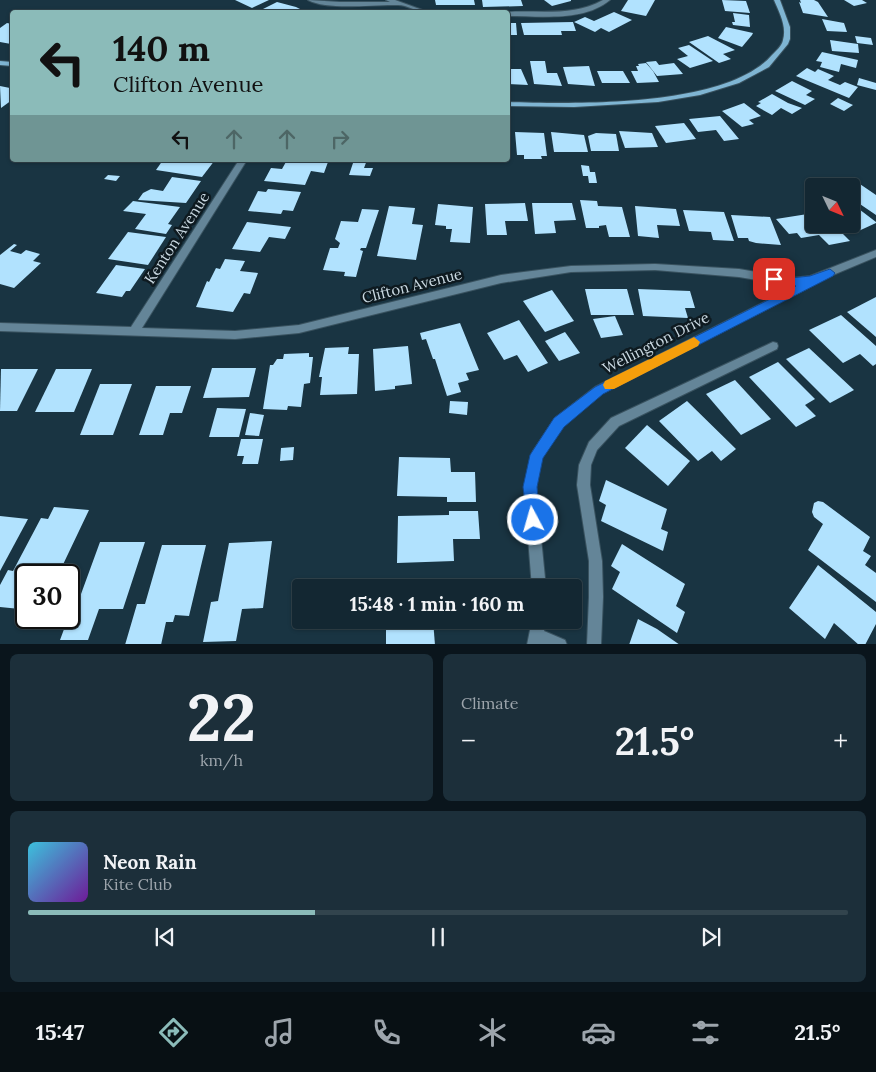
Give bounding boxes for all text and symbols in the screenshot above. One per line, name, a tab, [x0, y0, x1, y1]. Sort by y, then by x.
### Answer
text: 140 m	[113, 26, 210, 71]
icon: left	[30, 30, 95, 95]
text: Clifton Avenue	[113, 70, 263, 98]
icon: left	[167, 125, 195, 153]
icon: ahead	[220, 125, 248, 153]
icon: ahead	[273, 125, 301, 153]
icon: right	[326, 125, 354, 153]
north arrow	[805, 178, 860, 232]
map controls	[805, 178, 860, 233]
street label: Kenton Avenue	[140, 188, 213, 287]
pin	[753, 258, 795, 300]
street label: Clifton Avenue	[360, 264, 464, 307]
icon: arrive	[760, 265, 788, 293]
street label: Wellington Drive	[599, 307, 712, 378]
position arrow	[506, 493, 558, 545]
speed limit sign: 30	[15, 564, 80, 629]
text: 15:48 · 1 min · 160 m	[350, 592, 524, 616]
text: 22	[187, 676, 256, 759]
text: Climate	[461, 693, 518, 713]
text: 21.5°	[615, 717, 694, 765]
text: −	[461, 723, 476, 759]
text: +	[833, 723, 848, 759]
text: km/h	[200, 750, 243, 770]
text: Neon Rain	[103, 850, 197, 874]
text: Kite Club	[103, 874, 172, 894]
icon: previous	[151, 923, 179, 951]
icon: pause	[424, 923, 452, 951]
icon: next	[697, 923, 725, 951]
icon: directions	[156, 1015, 191, 1050]
icon: music	[262, 1015, 297, 1050]
icon: phone	[369, 1015, 404, 1050]
icon: climate	[475, 1015, 510, 1050]
icon: car	[581, 1015, 616, 1050]
icon: filters	[688, 1015, 723, 1050]
text: 15:47	[36, 1018, 84, 1046]
text: 21.5°	[794, 1018, 840, 1046]

